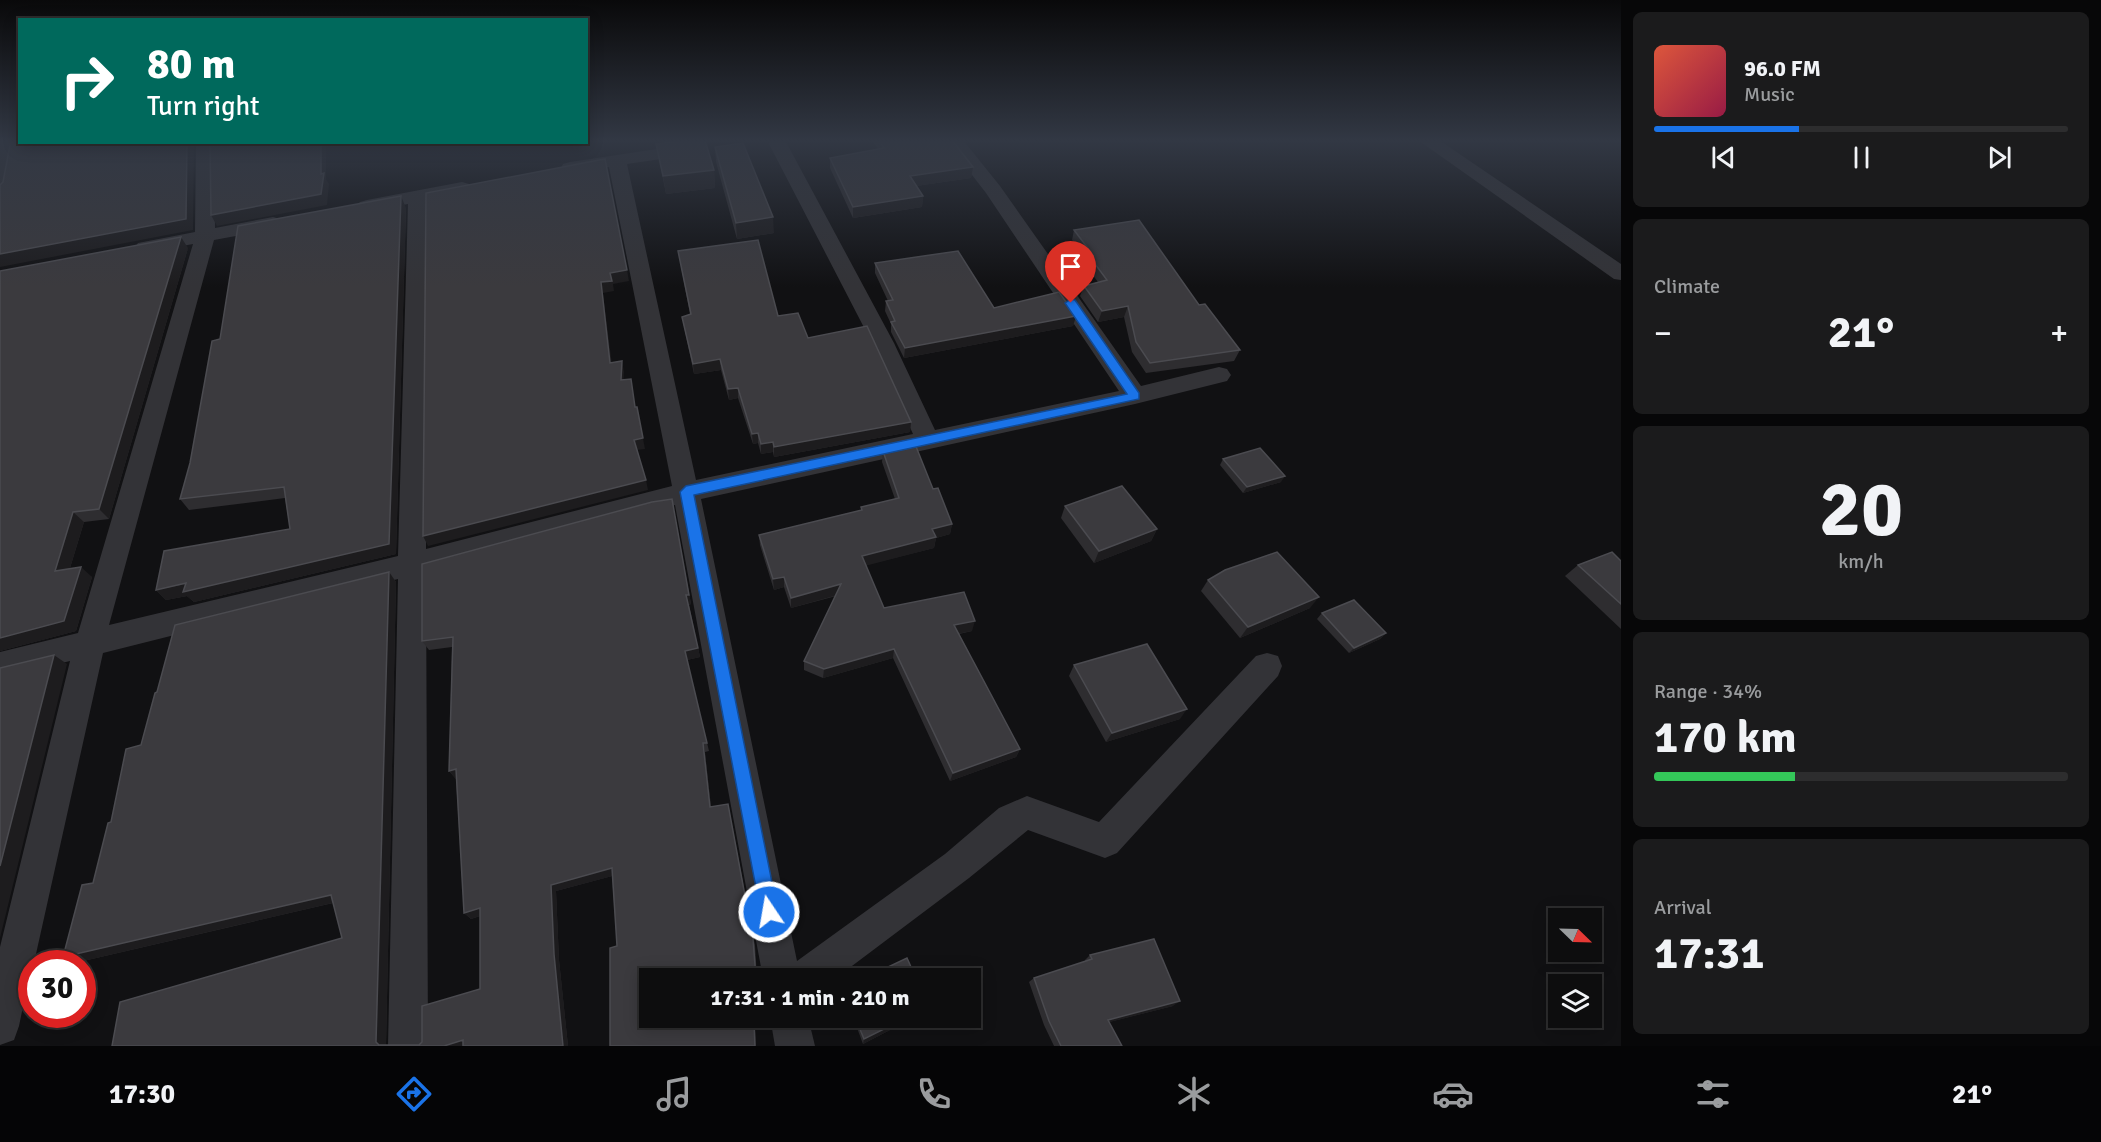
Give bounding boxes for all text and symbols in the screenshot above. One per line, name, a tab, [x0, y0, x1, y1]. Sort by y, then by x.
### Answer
text: 80 m	[147, 39, 236, 90]
icon: right	[48, 42, 126, 120]
text: 96.0 FM	[1744, 55, 1821, 82]
text: Music	[1744, 82, 1795, 107]
text: Turn right	[147, 90, 260, 123]
icon: previous	[1707, 141, 1740, 174]
icon: pause	[1845, 141, 1878, 174]
icon: next	[1983, 141, 2016, 174]
pin	[1045, 241, 1096, 303]
icon: arrive	[1054, 250, 1087, 283]
text: Climate	[1654, 274, 1720, 299]
text: 21°	[1828, 305, 1894, 360]
text: −	[1654, 313, 1672, 354]
text: +	[2050, 313, 2068, 354]
text: 20	[1819, 462, 1903, 558]
text: km/h	[1838, 549, 1884, 574]
text: Range · 34%	[1654, 679, 1762, 704]
text: 170 km	[1654, 710, 1797, 765]
position arrow	[737, 880, 801, 944]
text: Arrival	[1654, 895, 1712, 920]
north arrow	[1548, 908, 1602, 962]
map controls	[1548, 908, 1602, 1028]
text: 17:31	[1654, 926, 1764, 981]
speed limit sign: 30	[18, 950, 96, 1028]
button: layers	[1548, 974, 1602, 1028]
text: 17:31 · 1 min · 210 m	[710, 984, 910, 1011]
icon: directions	[393, 1073, 435, 1115]
icon: music	[653, 1073, 695, 1115]
icon: phone	[913, 1073, 955, 1115]
icon: climate	[1173, 1073, 1215, 1115]
icon: car	[1432, 1073, 1474, 1115]
icon: filters	[1692, 1073, 1734, 1115]
text: 17:30	[109, 1078, 175, 1111]
text: 21°	[1952, 1078, 1992, 1111]

